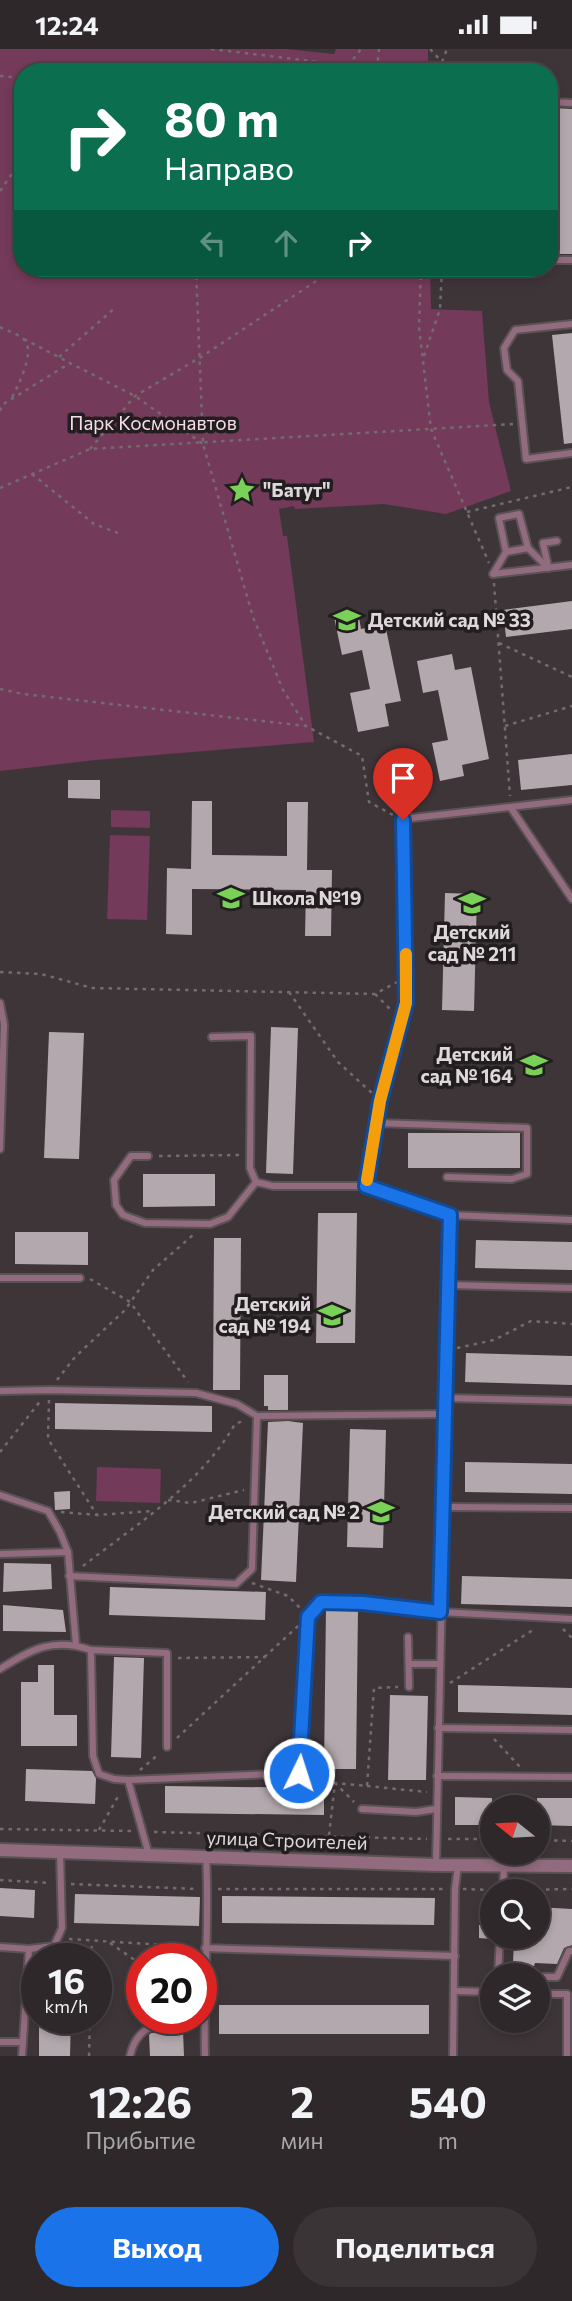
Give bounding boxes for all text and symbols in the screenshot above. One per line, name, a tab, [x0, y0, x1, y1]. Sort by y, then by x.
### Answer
text: 12:24	[35, 9, 99, 40]
text: 80 m	[164, 87, 279, 147]
icon: right	[49, 91, 140, 182]
text: Направо	[164, 147, 294, 187]
icon: left	[194, 224, 232, 262]
icon: ahead	[267, 224, 305, 262]
icon: right	[340, 224, 378, 262]
park label: Парк Космонавтов	[69, 411, 237, 434]
place icon: "Батут"	[227, 475, 257, 505]
place label: "Батут"	[263, 478, 331, 501]
school or university icon: Детский сад № 33	[332, 605, 362, 635]
place label: Детский сад № 33	[368, 608, 531, 631]
pin	[373, 748, 433, 820]
icon: arrive	[384, 759, 422, 797]
school or university icon: Школа №19	[216, 883, 246, 913]
place label: Школа №19	[252, 886, 361, 909]
school or university icon: Детский сад № 211	[457, 888, 487, 918]
place label: Детский сад № 211	[428, 920, 516, 965]
place label: Детский сад № 164	[420, 1042, 513, 1087]
school or university icon: Детский сад № 164	[519, 1050, 549, 1080]
place label: Детский сад № 194	[218, 1292, 311, 1337]
school or university icon: Детский сад № 194	[317, 1300, 347, 1330]
school or university icon: Детский сад № 2	[366, 1497, 396, 1527]
place label: Детский сад № 2	[208, 1500, 360, 1523]
position arrow	[262, 1736, 336, 1810]
north arrow	[480, 1795, 550, 1865]
map controls	[480, 1795, 550, 2033]
street label: улица Строителей	[206, 1825, 368, 1854]
button: search	[480, 1879, 550, 1949]
speed limit sign: 20	[126, 1943, 217, 2034]
text: 16	[48, 1958, 85, 2001]
button: layers	[480, 1963, 550, 2033]
text: km/h	[45, 1995, 88, 2017]
text: 12:26	[89, 2075, 192, 2127]
text: 2	[290, 2075, 314, 2127]
text: 540	[409, 2075, 487, 2127]
text: Прибытие	[85, 2126, 196, 2154]
text: мин	[281, 2126, 324, 2154]
text: m	[438, 2126, 458, 2154]
button: Выход	[35, 2207, 279, 2287]
button: Поделиться	[293, 2207, 537, 2287]

